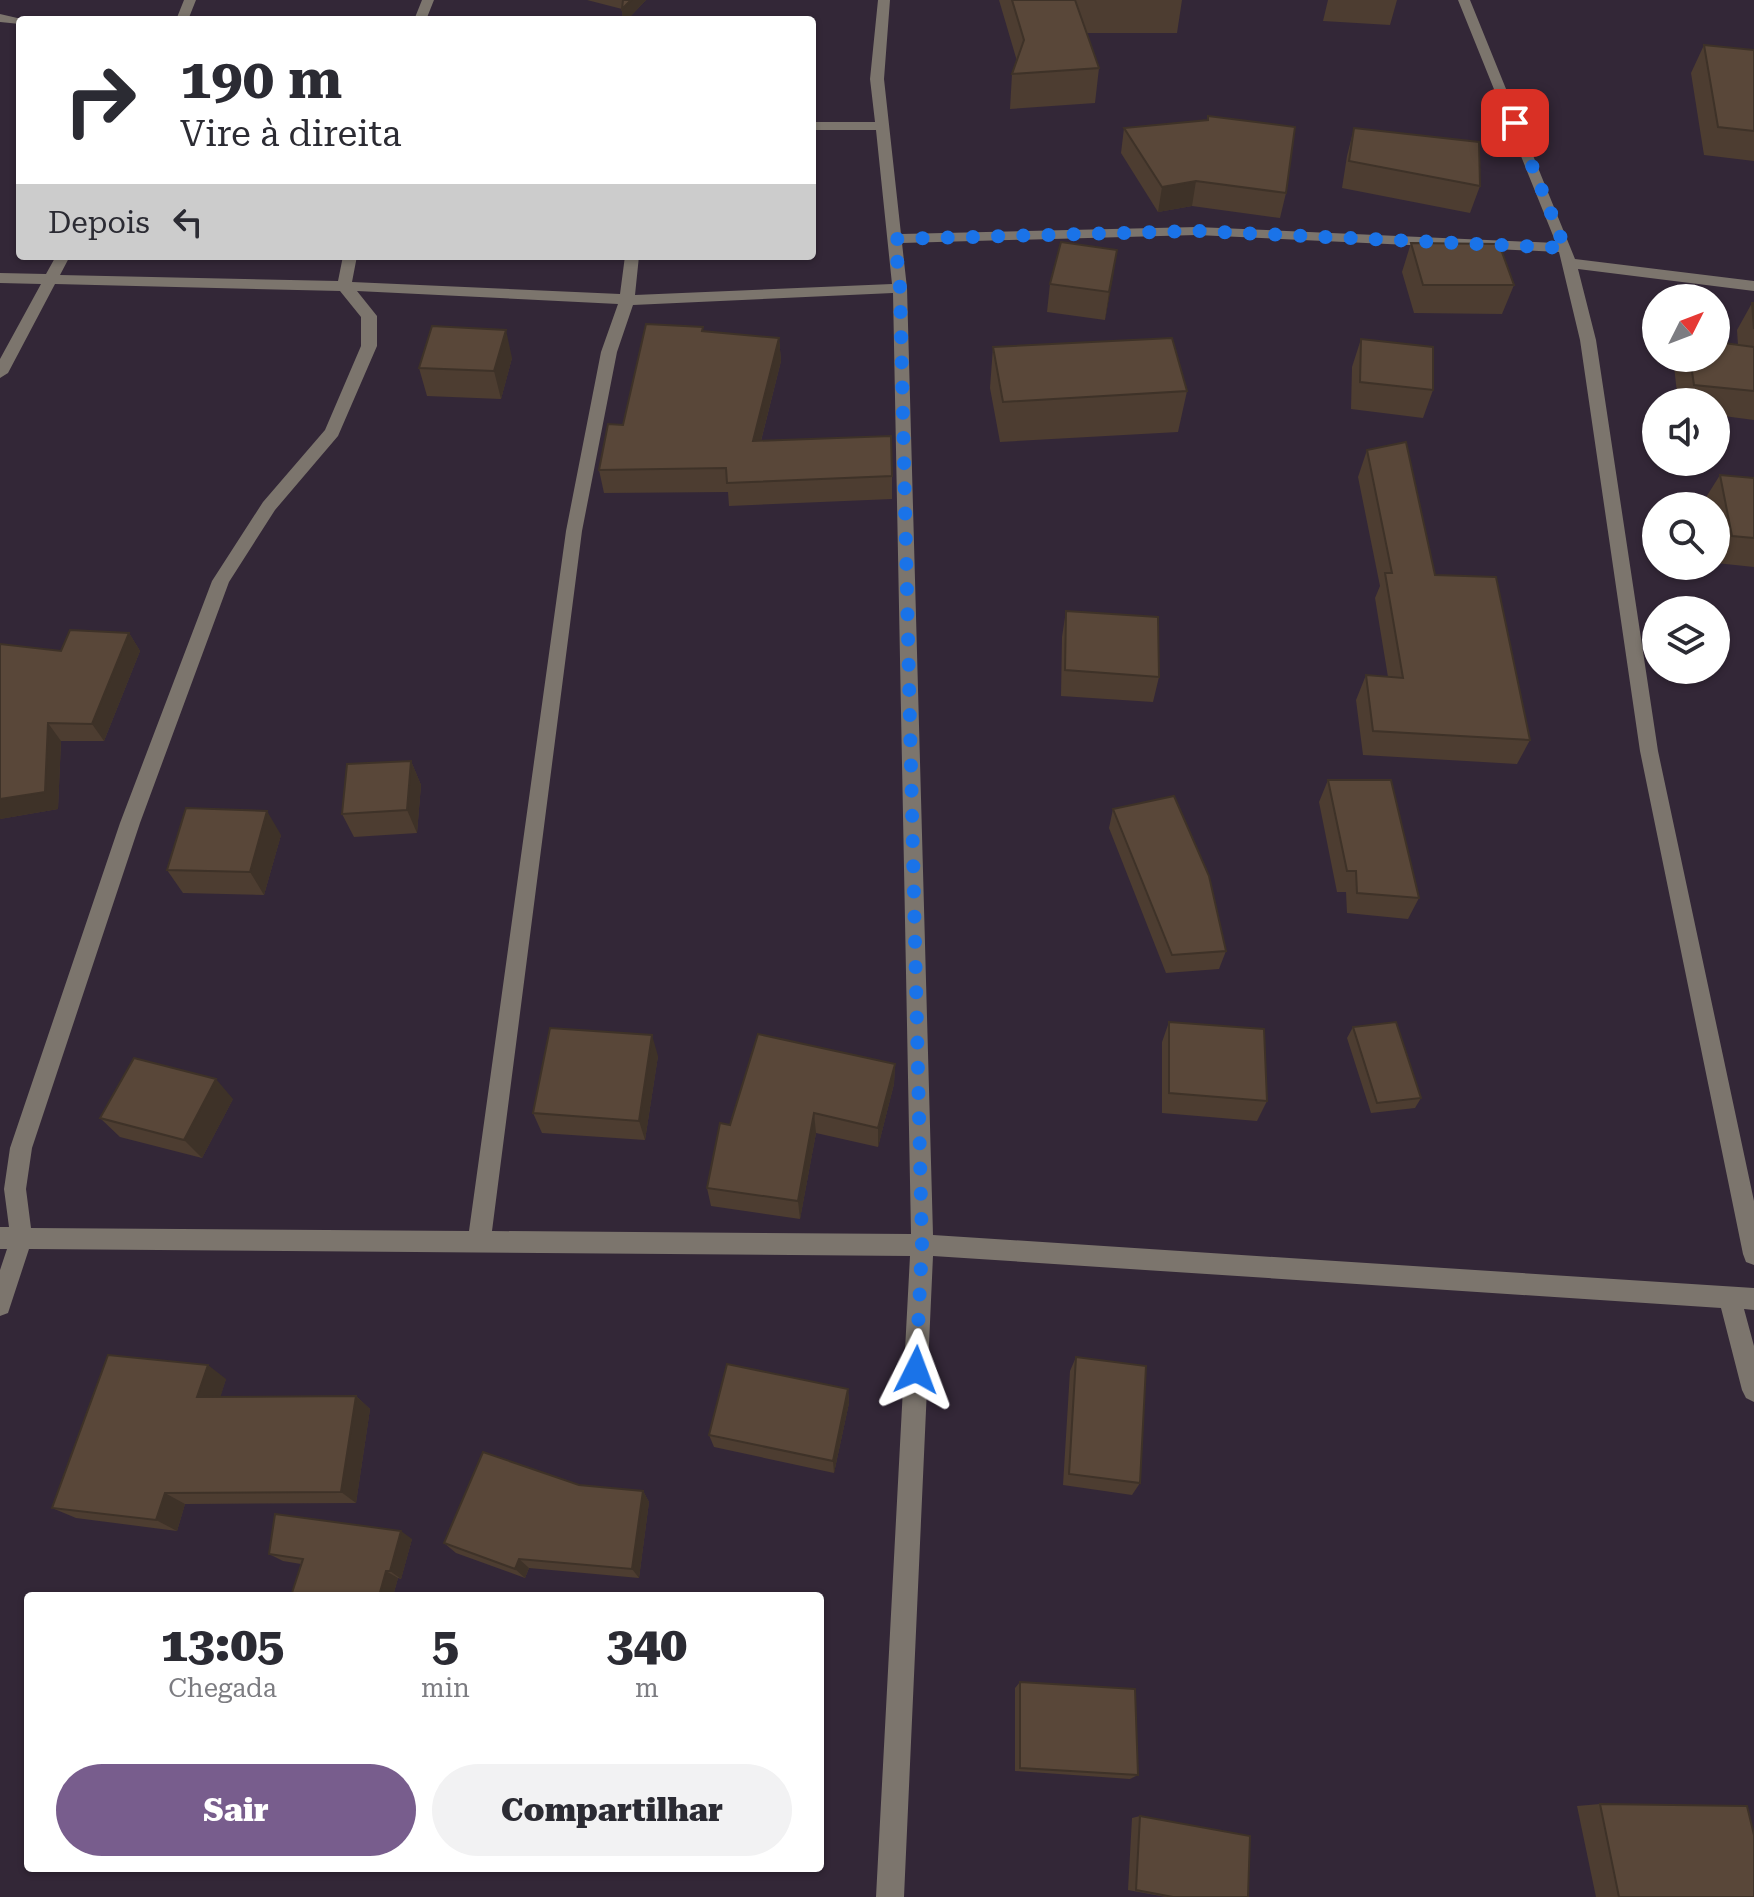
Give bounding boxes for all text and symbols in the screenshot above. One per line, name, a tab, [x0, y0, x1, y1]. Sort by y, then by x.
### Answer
text: 190 m	[180, 46, 342, 112]
icon: right	[48, 48, 152, 152]
pin	[1481, 89, 1549, 157]
icon: arrive	[1493, 101, 1537, 145]
text: Vire à direita	[180, 113, 402, 155]
icon: left	[166, 200, 210, 244]
text: Depois	[48, 205, 150, 240]
north arrow	[1642, 284, 1730, 372]
map controls	[1642, 284, 1730, 684]
button: sound	[1642, 388, 1730, 476]
button: search	[1642, 492, 1730, 580]
button: layers	[1642, 596, 1730, 684]
position arrow	[874, 1328, 958, 1412]
text: 13:05	[161, 1617, 284, 1673]
text: 5	[432, 1617, 459, 1673]
text: 340	[607, 1617, 687, 1673]
text: Chegada	[168, 1673, 277, 1703]
text: min	[421, 1673, 470, 1703]
text: m	[635, 1673, 659, 1703]
button: Sair	[56, 1764, 416, 1856]
button: Compartilhar	[432, 1764, 792, 1856]

